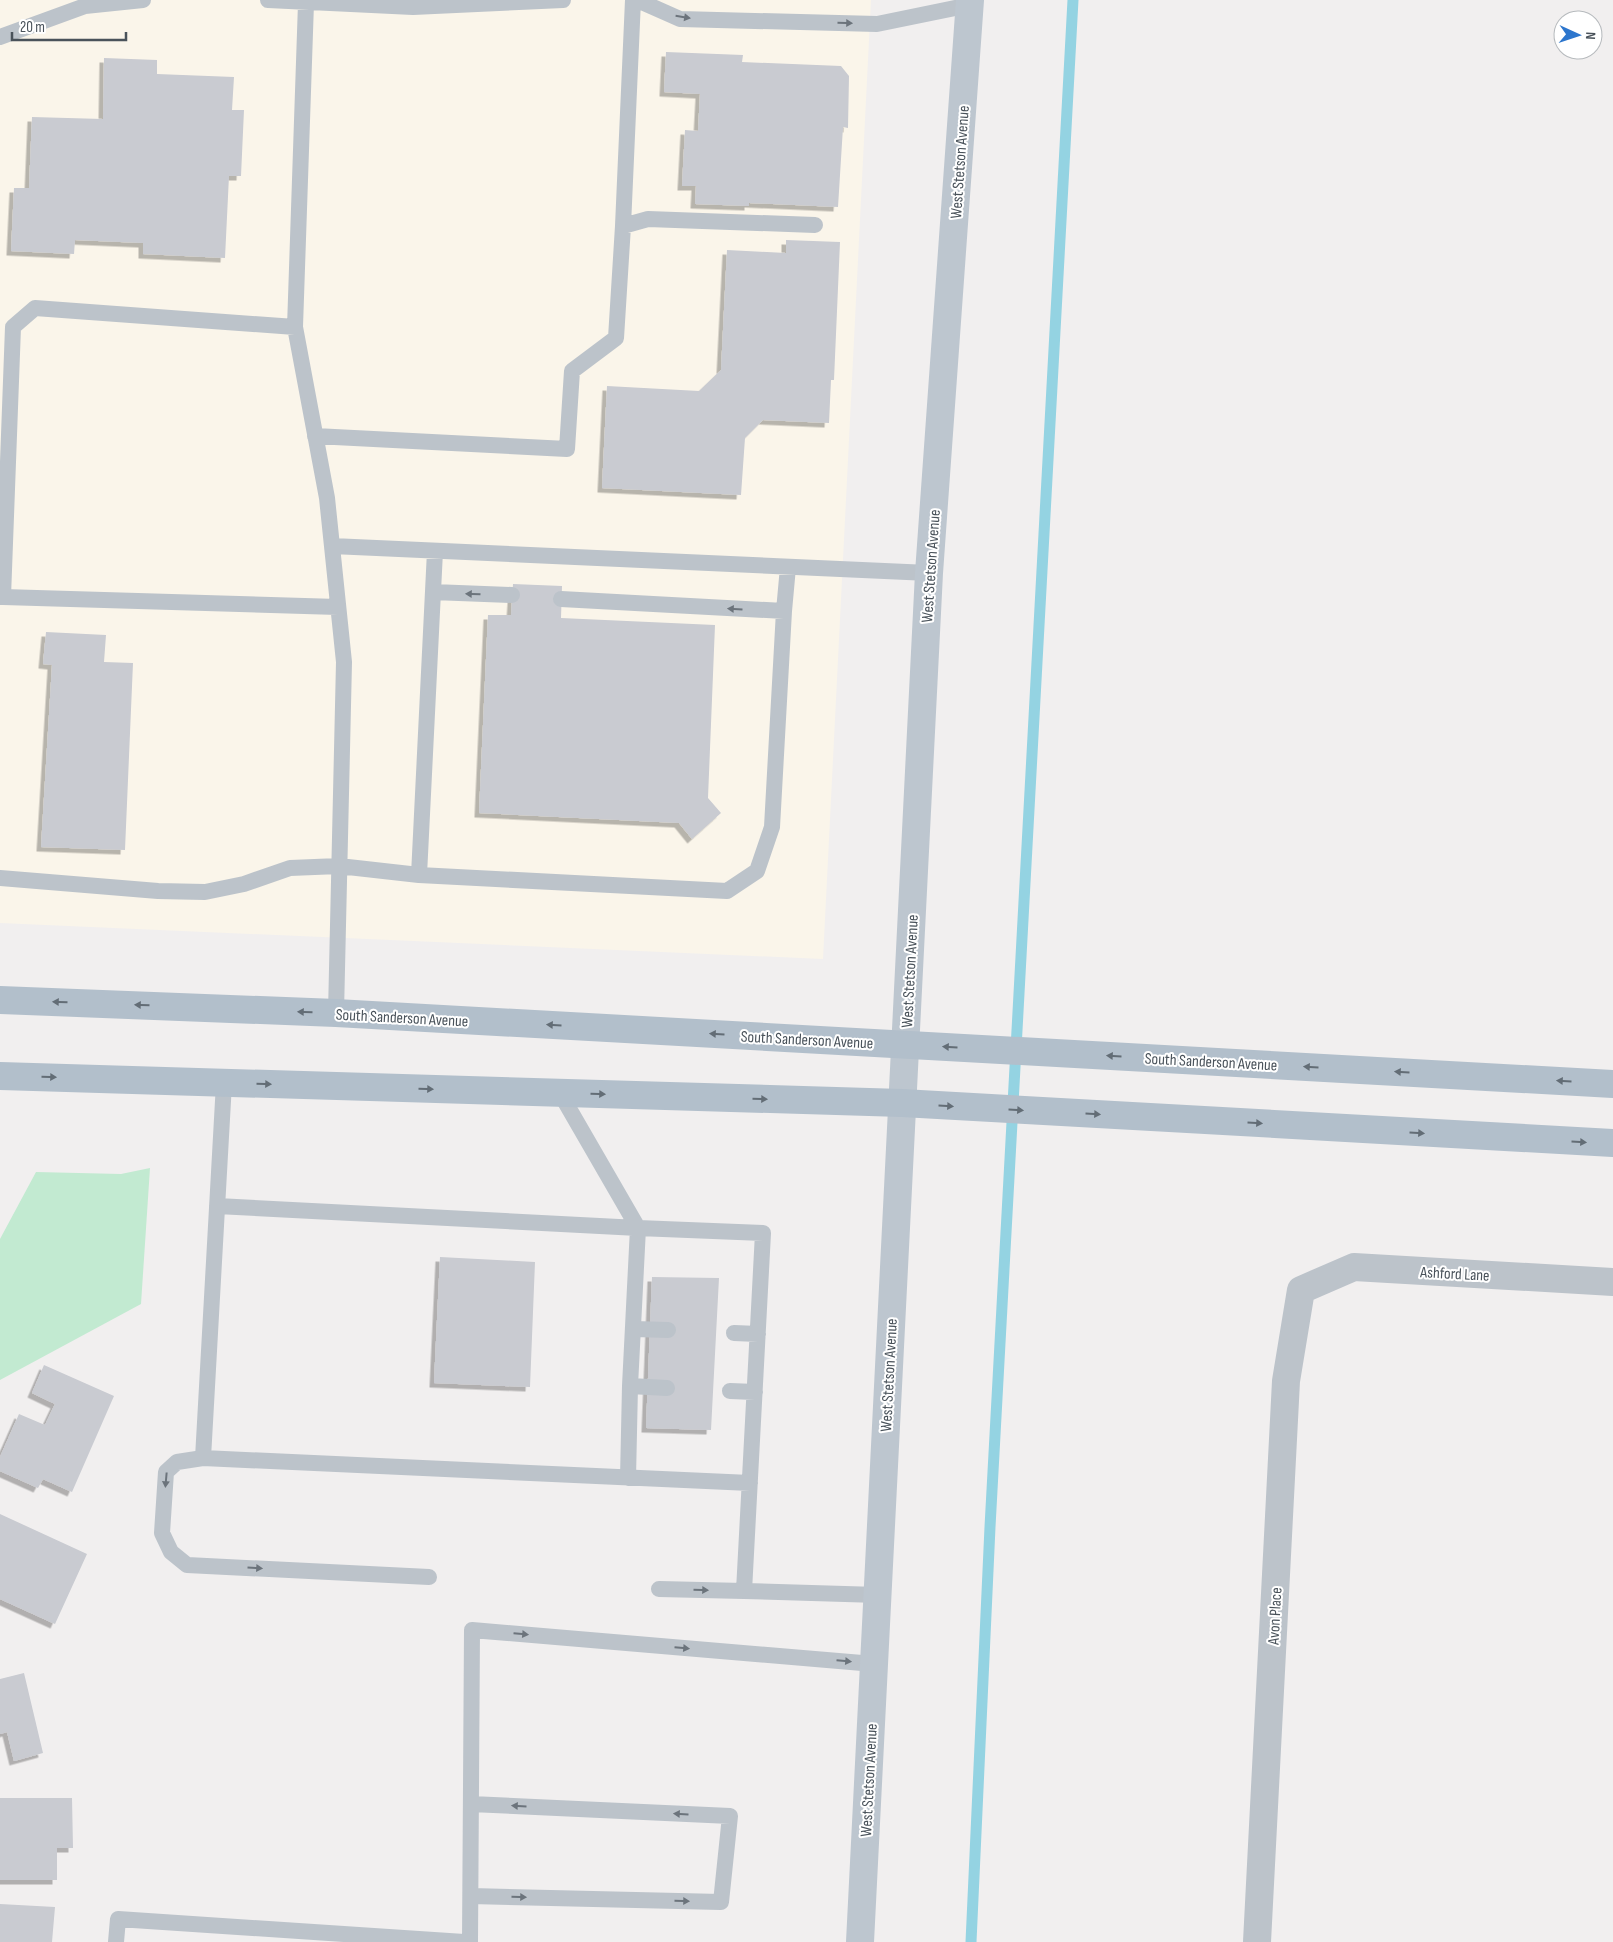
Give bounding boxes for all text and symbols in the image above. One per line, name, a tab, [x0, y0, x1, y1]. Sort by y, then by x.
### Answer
scale bar	[12, 10, 126, 42]
north arrow	[1553, 10, 1603, 60]
one-way arrow	[675, 14, 691, 22]
text: 20 m	[20, 18, 45, 37]
one-way arrow	[837, 19, 853, 27]
text: N	[1582, 31, 1599, 40]
street label: West Stetson Avenue	[947, 105, 974, 219]
street label: West Stetson Avenue	[918, 509, 945, 623]
one-way arrow	[464, 590, 480, 598]
one-way arrow	[727, 605, 743, 613]
street label: West Stetson Avenue	[898, 914, 923, 1028]
one-way arrow	[52, 998, 68, 1006]
one-way arrow	[134, 1001, 150, 1009]
street label: South Sanderson Avenue	[335, 1006, 469, 1031]
one-way arrow	[297, 1007, 313, 1015]
one-way arrow	[546, 1021, 562, 1029]
street label: South Sanderson Avenue	[740, 1028, 874, 1053]
one-way arrow	[708, 1030, 724, 1038]
one-way arrow	[942, 1043, 958, 1051]
street label: South Sanderson Avenue	[1144, 1050, 1278, 1075]
one-way arrow	[1105, 1051, 1121, 1059]
one-way arrow	[1303, 1062, 1319, 1070]
one-way arrow	[1394, 1068, 1410, 1076]
one-way arrow	[41, 1073, 57, 1081]
one-way arrow	[1556, 1077, 1572, 1085]
one-way arrow	[256, 1080, 272, 1088]
one-way arrow	[418, 1085, 434, 1093]
one-way arrow	[590, 1090, 606, 1098]
one-way arrow	[752, 1095, 768, 1103]
one-way arrow	[938, 1102, 954, 1110]
one-way arrow	[1009, 1106, 1025, 1114]
one-way arrow	[1085, 1111, 1101, 1119]
one-way arrow	[1247, 1120, 1263, 1128]
one-way arrow	[1409, 1129, 1425, 1137]
one-way arrow	[1572, 1138, 1588, 1146]
street label: Ashford Lane	[1419, 1263, 1490, 1286]
street label: West Stetson Avenue	[877, 1318, 902, 1432]
one-way arrow	[162, 1472, 170, 1488]
one-way arrow	[247, 1565, 263, 1573]
one-way arrow	[693, 1586, 709, 1594]
street label: Avon Place	[1264, 1587, 1286, 1646]
one-way arrow	[513, 1631, 529, 1639]
one-way arrow	[675, 1644, 691, 1652]
one-way arrow	[837, 1657, 853, 1665]
street label: West Stetson Avenue	[857, 1723, 882, 1837]
one-way arrow	[510, 1802, 526, 1810]
one-way arrow	[673, 1809, 689, 1817]
one-way arrow	[512, 1893, 528, 1901]
one-way arrow	[674, 1897, 690, 1905]

